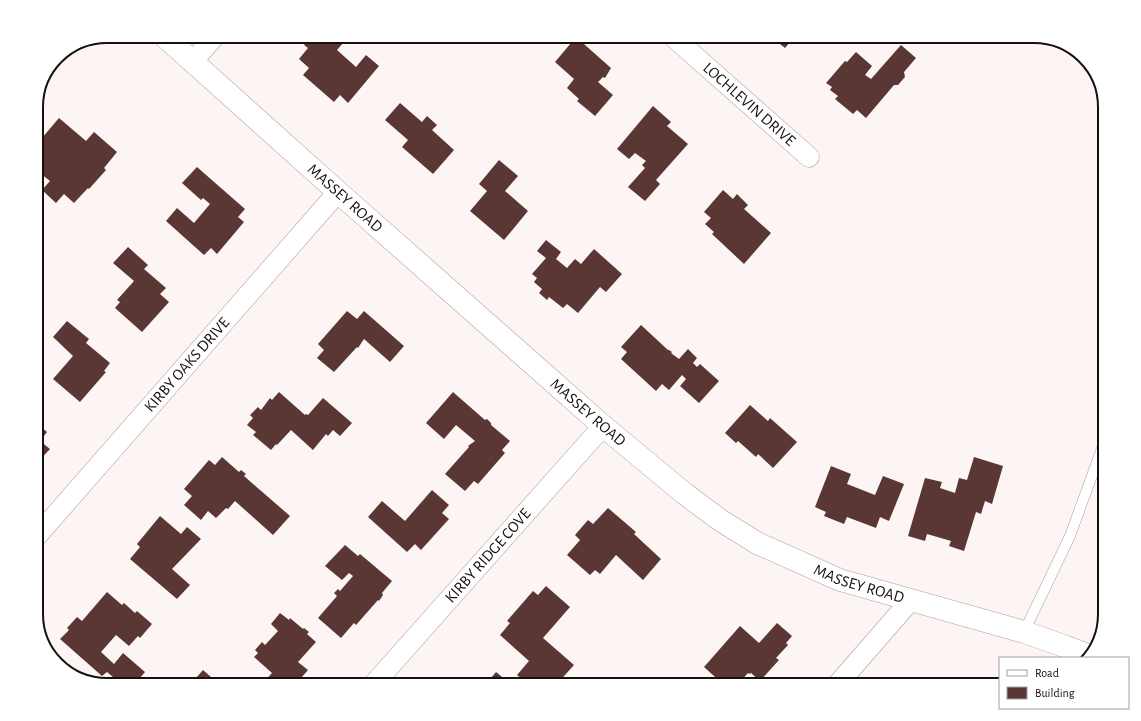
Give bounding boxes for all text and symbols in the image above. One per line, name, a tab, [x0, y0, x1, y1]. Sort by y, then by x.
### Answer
street label: LOCHLEVIN DRIVE	[700, 60, 799, 149]
street label: MASSEY ROAD	[305, 161, 386, 235]
street label: KIRBY OAKS DRIVE	[141, 314, 233, 415]
street label: MASSEY ROAD	[547, 375, 629, 449]
street label: KIRBY RIDGE COVE	[442, 505, 534, 606]
street label: MASSEY ROAD	[811, 561, 906, 606]
legend	[999, 657, 1129, 709]
text: Road	[1035, 667, 1059, 679]
text: Building	[1035, 687, 1075, 699]

